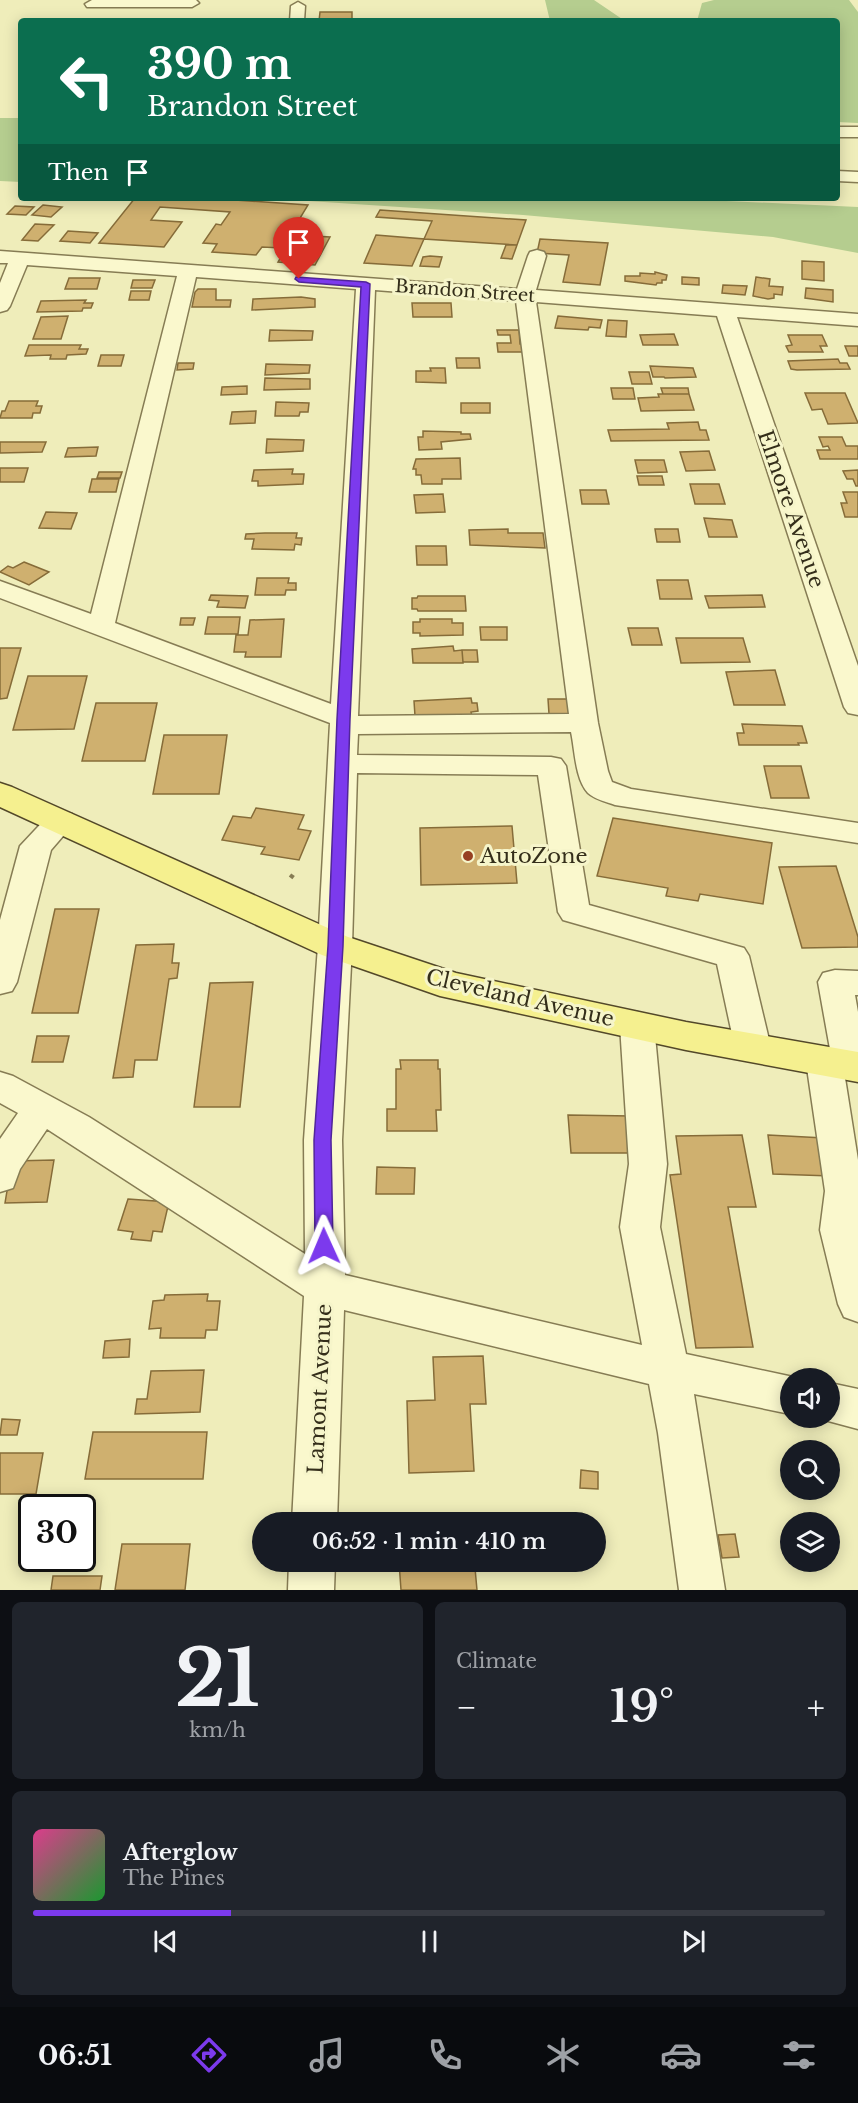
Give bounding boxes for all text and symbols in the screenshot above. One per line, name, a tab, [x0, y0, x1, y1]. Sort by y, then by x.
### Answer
text: 390 m	[147, 38, 291, 90]
icon: left	[48, 42, 126, 120]
text: Brandon Street	[147, 90, 358, 123]
icon: arrive	[121, 156, 154, 189]
text: Then	[48, 159, 109, 186]
pin	[273, 217, 324, 279]
icon: arrive	[282, 226, 315, 259]
street label: Brandon Street	[394, 275, 536, 307]
street label: Elmore Avenue	[752, 427, 830, 591]
place label: AutoZone	[479, 843, 588, 869]
marker: AutoZone	[461, 849, 475, 863]
street label: Cleveland Avenue	[423, 964, 617, 1032]
position arrow	[292, 1214, 356, 1278]
street label: Lamont Avenue	[303, 1303, 337, 1475]
map controls	[780, 1368, 840, 1572]
button: sound	[780, 1368, 840, 1428]
button: search	[780, 1440, 840, 1500]
speed limit sign: 30	[18, 1494, 96, 1572]
button: layers	[780, 1512, 840, 1572]
text: 06:52 · 1 min · 410 m	[312, 1528, 546, 1555]
text: 21	[175, 1630, 260, 1727]
text: Climate	[456, 1649, 537, 1673]
text: 19°	[609, 1678, 674, 1734]
text: −	[456, 1687, 477, 1728]
text: +	[807, 1687, 825, 1728]
text: km/h	[189, 1718, 246, 1742]
text: Afterglow	[123, 1839, 238, 1866]
text: The Pines	[123, 1866, 225, 1890]
icon: previous	[149, 1925, 182, 1958]
icon: pause	[413, 1925, 446, 1958]
icon: next	[677, 1925, 710, 1958]
icon: directions	[188, 2034, 230, 2076]
icon: music	[306, 2034, 348, 2076]
icon: phone	[424, 2034, 466, 2076]
icon: climate	[542, 2034, 584, 2076]
icon: car	[660, 2034, 702, 2076]
icon: filters	[778, 2034, 820, 2076]
text: 06:51	[38, 2039, 112, 2072]

